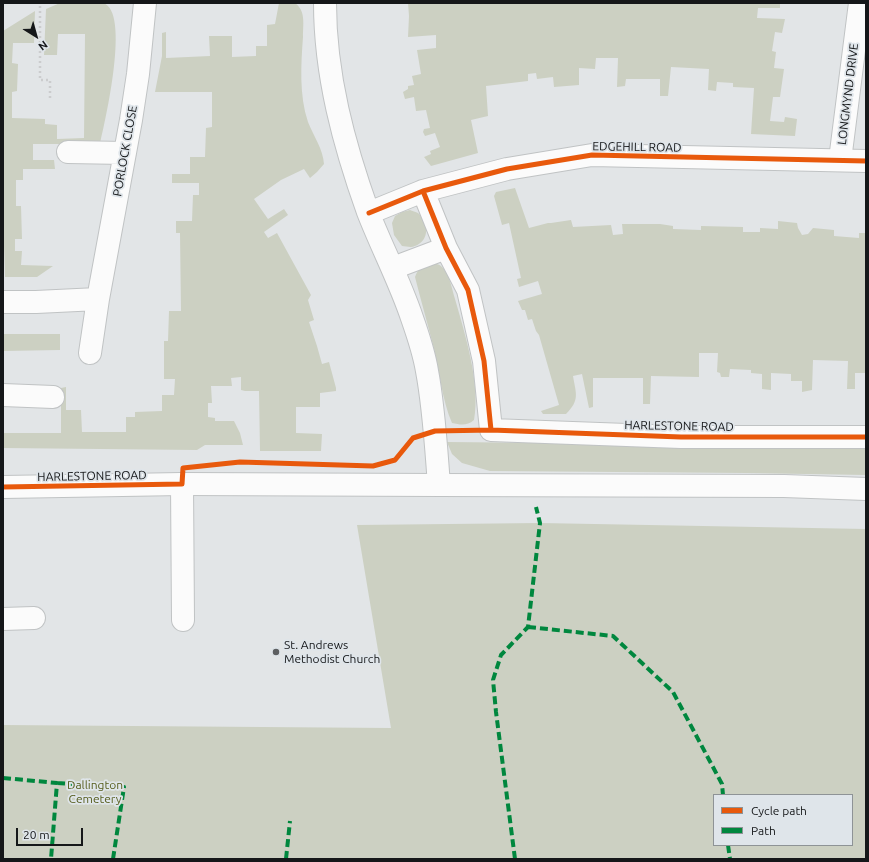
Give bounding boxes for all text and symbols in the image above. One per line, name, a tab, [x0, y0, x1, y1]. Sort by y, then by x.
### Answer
north arrow	[16, 16, 56, 56]
text: N	[36, 38, 50, 53]
street label: LONGMYND DRIVE	[835, 42, 861, 146]
street label: PORLOCK CLOSE	[110, 105, 140, 197]
street label: EDGEHILL ROAD	[592, 139, 682, 155]
street label: HARLESTONE ROAD	[624, 418, 734, 434]
street label: HARLESTONE ROAD	[37, 468, 147, 484]
place label: St. Andrews Methodist Church	[284, 638, 380, 666]
marker: St. Andrews Methodist Church	[271, 647, 281, 657]
park label: Dallington Cemetery	[67, 778, 123, 806]
legend	[713, 794, 853, 846]
text: Cycle path	[751, 804, 807, 817]
scale bar	[18, 820, 85, 846]
text: Path	[751, 824, 776, 837]
text: 20 m	[23, 828, 50, 841]

